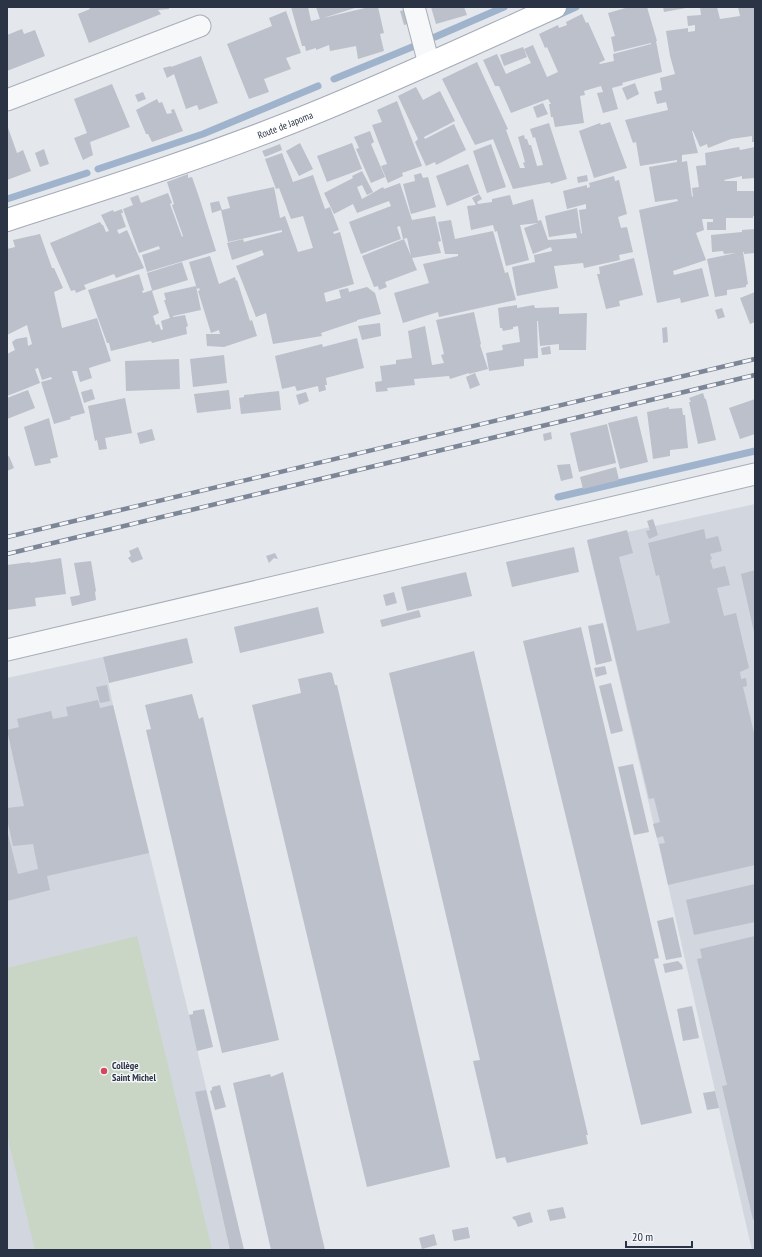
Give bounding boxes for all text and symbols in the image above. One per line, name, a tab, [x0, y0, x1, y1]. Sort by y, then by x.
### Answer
street label: Route de Japoma	[256, 108, 315, 142]
place label: Collège Saint Michel	[112, 1059, 156, 1084]
marker: Collège Saint Michel	[99, 1066, 109, 1076]
scale bar	[626, 1223, 692, 1249]
text: 20 m	[632, 1229, 653, 1244]

